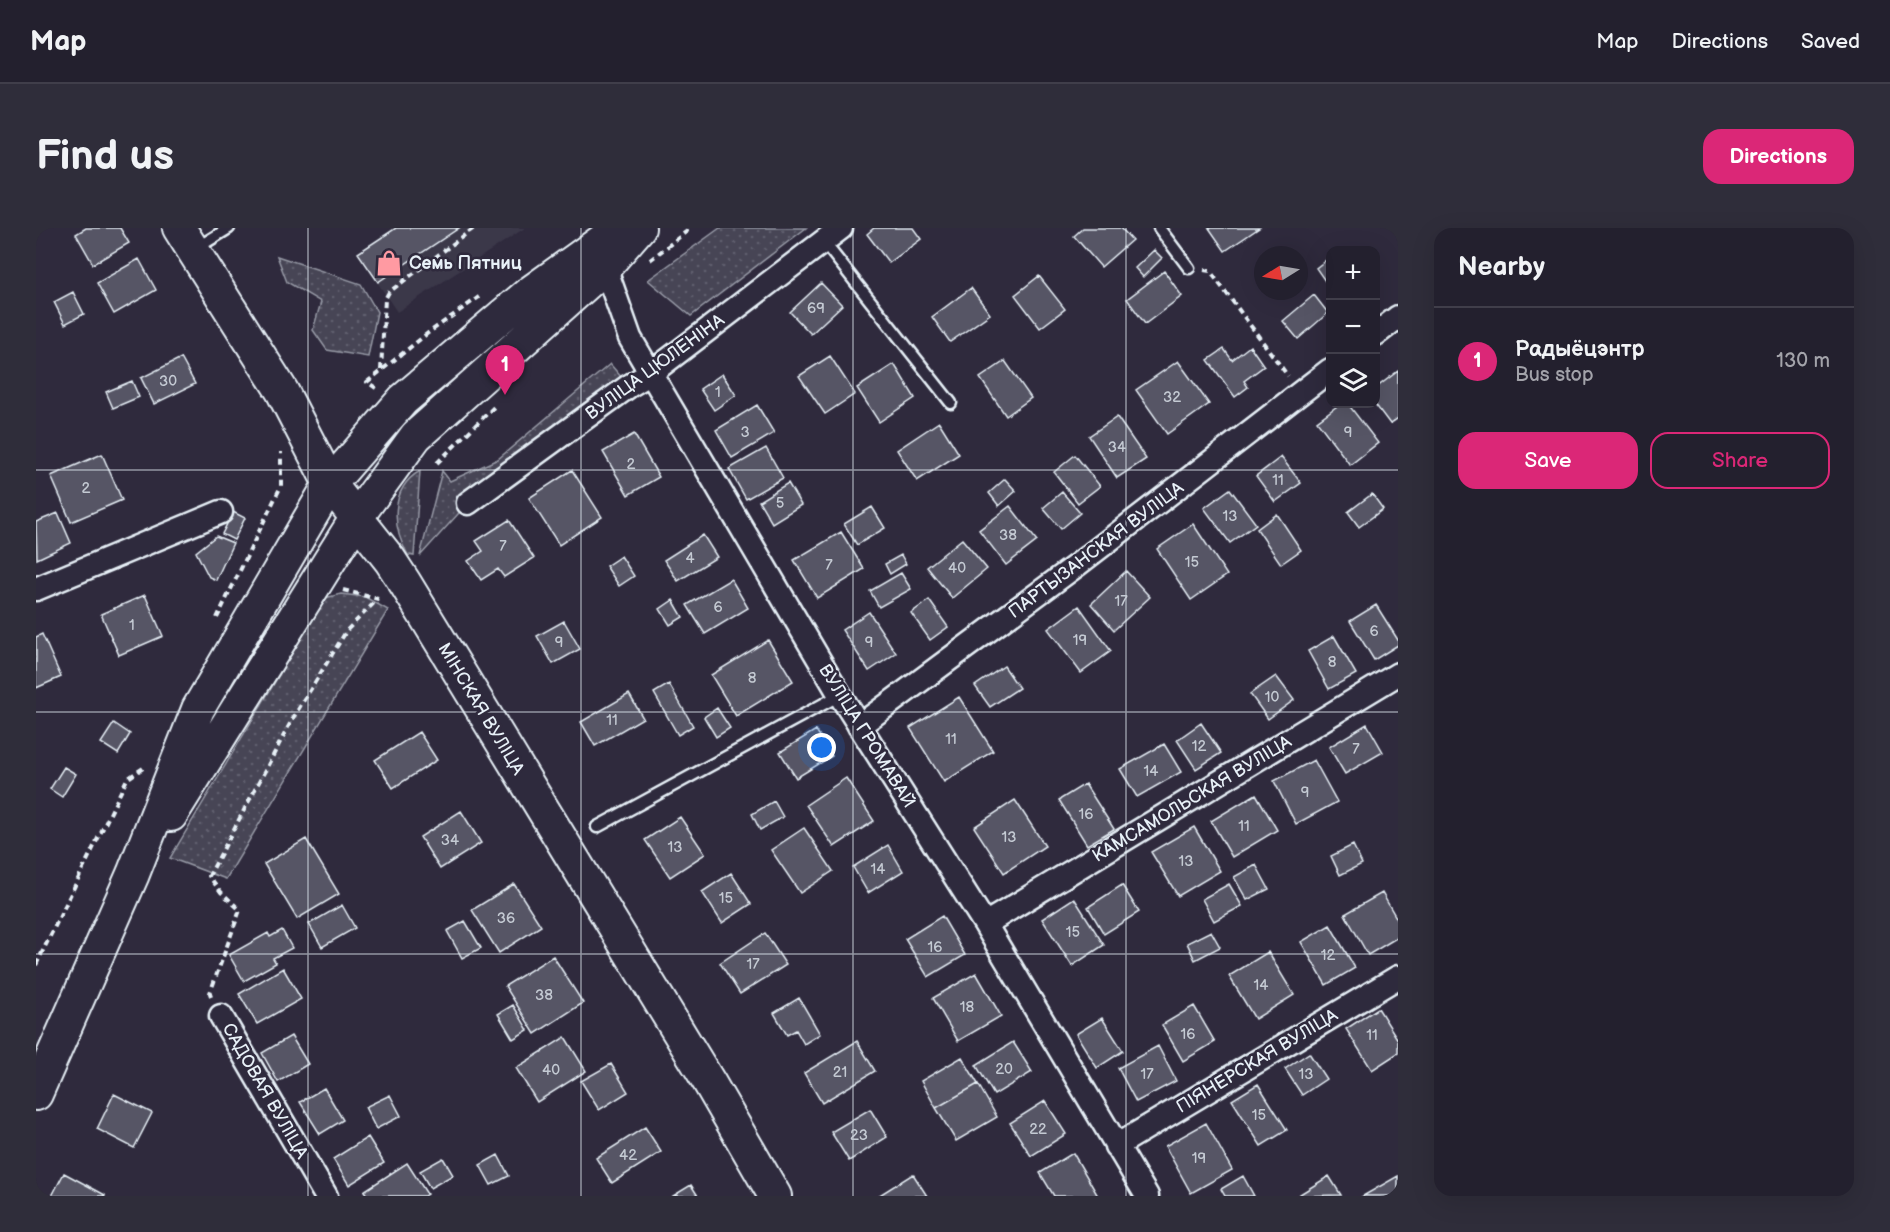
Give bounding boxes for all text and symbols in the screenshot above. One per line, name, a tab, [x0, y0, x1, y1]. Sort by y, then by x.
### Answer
text: Map	[30, 25, 86, 58]
text: Map	[1596, 29, 1639, 54]
text: Directions	[1672, 29, 1768, 54]
text: Saved	[1801, 29, 1860, 54]
button: Directions	[1703, 129, 1854, 184]
text: Find us	[36, 131, 174, 182]
north arrow	[1254, 246, 1308, 300]
map controls	[1326, 246, 1380, 408]
button: +	[1326, 246, 1380, 300]
shop icon: Семь Пятниц	[374, 248, 404, 278]
text: Nearby	[1458, 252, 1545, 283]
place label: Семь Пятниц	[409, 253, 522, 274]
house number: 69	[807, 299, 825, 318]
button: −	[1326, 300, 1380, 354]
street label: ВУЛІЦА ЦЮЛЕНІНА	[582, 310, 728, 424]
text: Радыёцэнтр	[1515, 336, 1645, 363]
pin: 1	[486, 346, 524, 395]
text: 1	[1473, 349, 1482, 373]
text: 130 m	[1776, 349, 1830, 373]
button: layers	[1326, 354, 1380, 408]
text: Bus stop	[1515, 363, 1594, 387]
house number: 30	[159, 372, 177, 391]
house number: 1	[715, 383, 721, 402]
house number: 32	[1163, 388, 1181, 407]
house number: 3	[740, 423, 750, 442]
house number: 9	[1344, 423, 1352, 442]
button: Save	[1458, 432, 1638, 489]
button: Share	[1650, 432, 1830, 489]
house number: 34	[1108, 438, 1126, 457]
house number: 2	[627, 455, 636, 474]
house number: 11	[1272, 471, 1284, 490]
street label: ПАРТЫЗАНСКАЯ ВУЛІЦА	[1004, 477, 1188, 623]
house number: 2	[82, 479, 91, 498]
house number: 5	[776, 494, 784, 513]
house number: 13	[1222, 507, 1238, 526]
house number: 38	[999, 526, 1017, 545]
house number: 7	[499, 537, 507, 556]
house number: 4	[685, 549, 695, 568]
house number: 15	[1185, 553, 1199, 572]
house number: 7	[825, 556, 833, 575]
house number: 40	[948, 559, 966, 578]
house number: 17	[1114, 592, 1128, 611]
house number: 6	[713, 598, 723, 617]
house number: 1	[129, 616, 135, 635]
house number: 6	[1369, 622, 1379, 641]
house number: 19	[1073, 631, 1087, 650]
house number: 9	[555, 633, 563, 652]
house number: 9	[865, 633, 873, 652]
street label: МІНСКАЯ ВУЛІЦА	[433, 639, 529, 779]
house number: 8	[1328, 653, 1337, 672]
street label: ВУЛІЦА ГРОМАВАЙ	[814, 660, 920, 812]
house number: 8	[748, 669, 757, 688]
house number: 10	[1265, 688, 1279, 707]
house number: 11	[606, 711, 618, 730]
house number: 11	[945, 730, 957, 749]
street label: КАМСАМОЛЬСКАЯ ВУЛІЦА	[1089, 731, 1295, 867]
your location	[807, 733, 836, 762]
house number: 12	[1192, 737, 1206, 756]
house number: 7	[1352, 740, 1360, 759]
house number: 14	[1144, 762, 1158, 781]
house number: 9	[1301, 783, 1309, 802]
house number: 16	[1079, 805, 1093, 824]
house number: 11	[1238, 817, 1250, 836]
house number: 13	[1001, 828, 1017, 847]
house number: 34	[441, 831, 459, 850]
house number: 13	[667, 838, 683, 857]
house number: 13	[1178, 852, 1194, 871]
house number: 14	[871, 860, 885, 879]
house number: 15	[719, 889, 733, 908]
house number: 36	[497, 909, 515, 928]
house number: 15	[1066, 923, 1080, 942]
house number: 16	[928, 938, 942, 957]
house number: 12	[1321, 946, 1335, 965]
house number: 17	[746, 955, 760, 974]
house number: 14	[1254, 976, 1268, 995]
house number: 38	[535, 986, 553, 1005]
house number: 18	[960, 998, 975, 1017]
street label: ПІЯНЕРСКАЯ ВУЛІЦА	[1173, 1005, 1341, 1117]
street label: САДОВАЯ ВУЛІЦА	[218, 1020, 312, 1162]
house number: 16	[1181, 1025, 1195, 1044]
house number: 11	[1366, 1026, 1378, 1045]
house number: 20	[995, 1060, 1013, 1079]
house number: 40	[542, 1061, 560, 1080]
house number: 21	[833, 1063, 847, 1082]
house number: 17	[1140, 1065, 1154, 1084]
house number: 13	[1298, 1065, 1314, 1084]
house number: 15	[1252, 1106, 1266, 1125]
house number: 22	[1029, 1120, 1047, 1139]
house number: 23	[850, 1126, 868, 1145]
house number: 42	[619, 1146, 637, 1165]
house number: 19	[1192, 1149, 1206, 1168]

